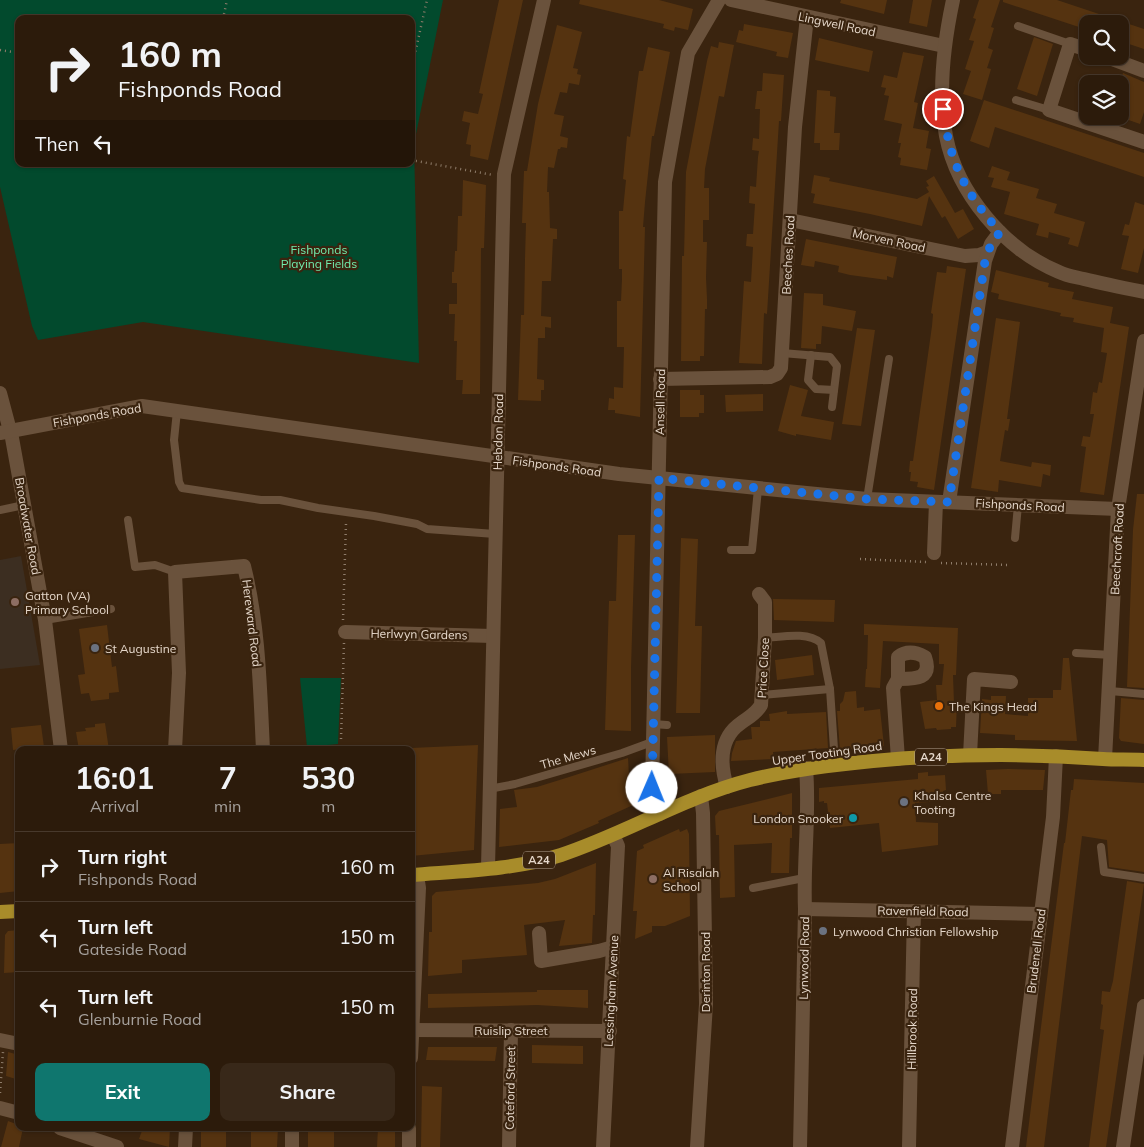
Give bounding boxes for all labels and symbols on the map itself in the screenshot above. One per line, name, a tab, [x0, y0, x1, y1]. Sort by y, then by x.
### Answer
street label: Lingwell Road	[797, 8, 877, 40]
pin	[922, 88, 964, 130]
street label: Beeches Road	[778, 215, 798, 295]
street label: Morven Road	[851, 225, 927, 255]
park label: Fishponds Playing Fields	[281, 242, 357, 271]
street label: Ansell Road	[652, 369, 668, 435]
street label: Hebdon Road	[490, 394, 506, 470]
street label: Fishponds Road	[52, 400, 142, 430]
street label: Fishponds Road	[512, 452, 602, 480]
street label: Broadwater Road	[12, 476, 44, 576]
street label: Fishponds Road	[975, 495, 1065, 515]
street label: Beechcroft Road	[1107, 503, 1127, 595]
street label: Hereward Road	[239, 578, 265, 668]
place label: Gatton (VA) Primary School	[25, 588, 109, 617]
marker: Gatton (VA) Primary School	[9, 596, 21, 608]
street label: Herlwyn Gardens	[370, 626, 468, 642]
street label: Price Close	[754, 637, 772, 699]
place label: St Augustine	[105, 641, 176, 656]
marker: St Augustine	[89, 642, 101, 654]
place label: The Kings Head	[949, 699, 1037, 714]
marker: The Kings Head	[933, 700, 945, 712]
street label: Upper Tooting Road	[771, 738, 883, 768]
street label: The Mews	[539, 742, 597, 772]
road number: A24	[915, 749, 947, 766]
position arrow	[625, 761, 677, 813]
place label: Khalsa Centre Tooting	[914, 788, 991, 817]
marker: Khalsa Centre Tooting	[898, 796, 910, 808]
place label: London Snooker	[753, 811, 844, 826]
marker: London Snooker	[847, 812, 859, 824]
road number: A24	[523, 852, 555, 868]
place label: Al Risalah School	[663, 865, 719, 894]
marker: Al Risalah School	[647, 873, 659, 885]
street label: Ravenfield Road	[877, 903, 969, 919]
street label: Brudenell Road	[1023, 908, 1049, 994]
street label: Lynwood Road	[796, 916, 812, 1000]
place label: Lynwood Christian Fellowship	[833, 924, 998, 939]
marker: Lynwood Christian Fellowship	[817, 925, 829, 937]
street label: Derinton Road	[698, 932, 713, 1012]
street label: Lessingham Avenue	[601, 935, 621, 1047]
street label: Hillbrook Road	[904, 988, 920, 1070]
street label: Ruislip Street	[474, 1023, 548, 1038]
street label: Coteford Street	[502, 1046, 518, 1130]

